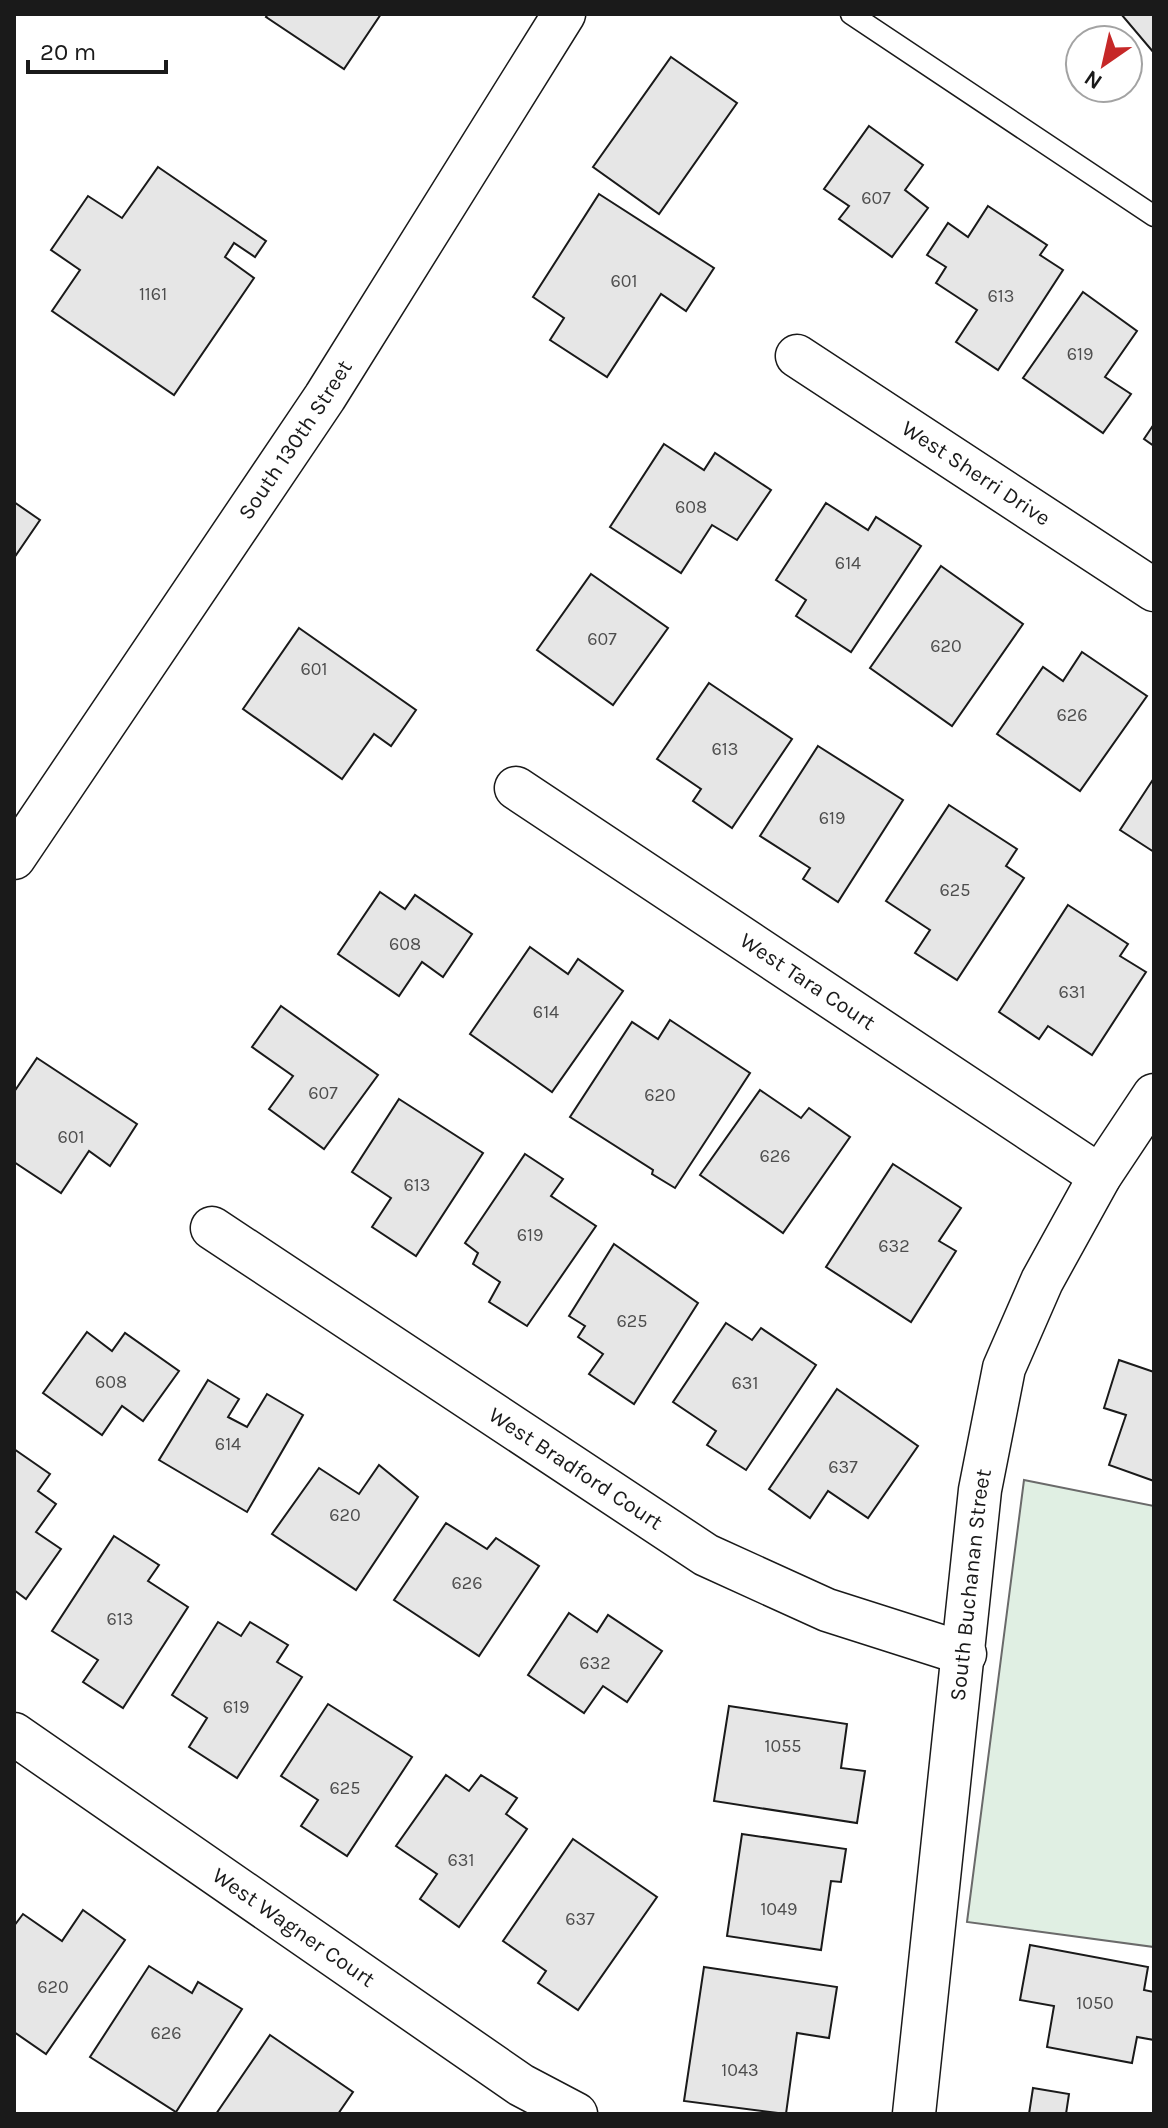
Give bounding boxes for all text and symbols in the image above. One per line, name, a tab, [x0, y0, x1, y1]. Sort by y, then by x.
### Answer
scale bar	[28, 24, 166, 74]
north arrow	[1064, 24, 1144, 104]
text: 20 m	[40, 38, 96, 66]
text: N	[1080, 65, 1107, 95]
house number: 607	[861, 187, 891, 209]
house number: 601	[611, 270, 637, 292]
house number: 1161	[139, 283, 167, 305]
house number: 613	[988, 285, 1014, 307]
house number: 619	[1067, 343, 1093, 365]
street label: South 130th Street	[233, 355, 358, 525]
street label: West Sherri Drive	[897, 415, 1055, 531]
house number: 608	[675, 496, 707, 518]
house number: 614	[835, 552, 861, 574]
house number: 607	[587, 628, 617, 650]
house number: 620	[930, 635, 962, 657]
house number: 601	[301, 658, 327, 680]
house number: 626	[1056, 704, 1088, 726]
house number: 613	[712, 738, 738, 760]
house number: 619	[819, 807, 845, 829]
house number: 625	[940, 879, 970, 901]
street label: West Tara Court	[735, 927, 880, 1036]
house number: 608	[389, 933, 421, 955]
house number: 631	[1059, 981, 1085, 1003]
house number: 614	[533, 1001, 559, 1023]
house number: 607	[308, 1082, 338, 1104]
house number: 620	[644, 1084, 676, 1106]
house number: 601	[58, 1126, 84, 1148]
house number: 626	[759, 1145, 791, 1167]
house number: 613	[404, 1174, 430, 1196]
house number: 619	[517, 1224, 543, 1246]
house number: 632	[878, 1235, 910, 1257]
house number: 625	[617, 1310, 647, 1332]
house number: 608	[95, 1371, 127, 1393]
house number: 631	[732, 1372, 758, 1394]
street label: West Bradford Court	[484, 1402, 667, 1536]
house number: 614	[215, 1433, 241, 1455]
house number: 637	[828, 1456, 858, 1478]
street label: South Buchanan Street	[945, 1467, 997, 1702]
house number: 620	[329, 1504, 361, 1526]
house number: 626	[451, 1572, 483, 1594]
house number: 613	[107, 1608, 133, 1630]
house number: 632	[579, 1652, 611, 1674]
house number: 619	[223, 1696, 249, 1718]
house number: 1055	[765, 1735, 801, 1757]
house number: 625	[330, 1777, 360, 1799]
house number: 631	[448, 1849, 474, 1871]
street label: West Wagner Court	[207, 1862, 380, 1993]
house number: 1049	[760, 1898, 798, 1920]
house number: 637	[565, 1908, 595, 1930]
house number: 620	[37, 1976, 69, 1998]
house number: 1050	[1076, 1992, 1114, 2014]
house number: 626	[150, 2022, 182, 2044]
house number: 1043	[721, 2059, 759, 2081]

